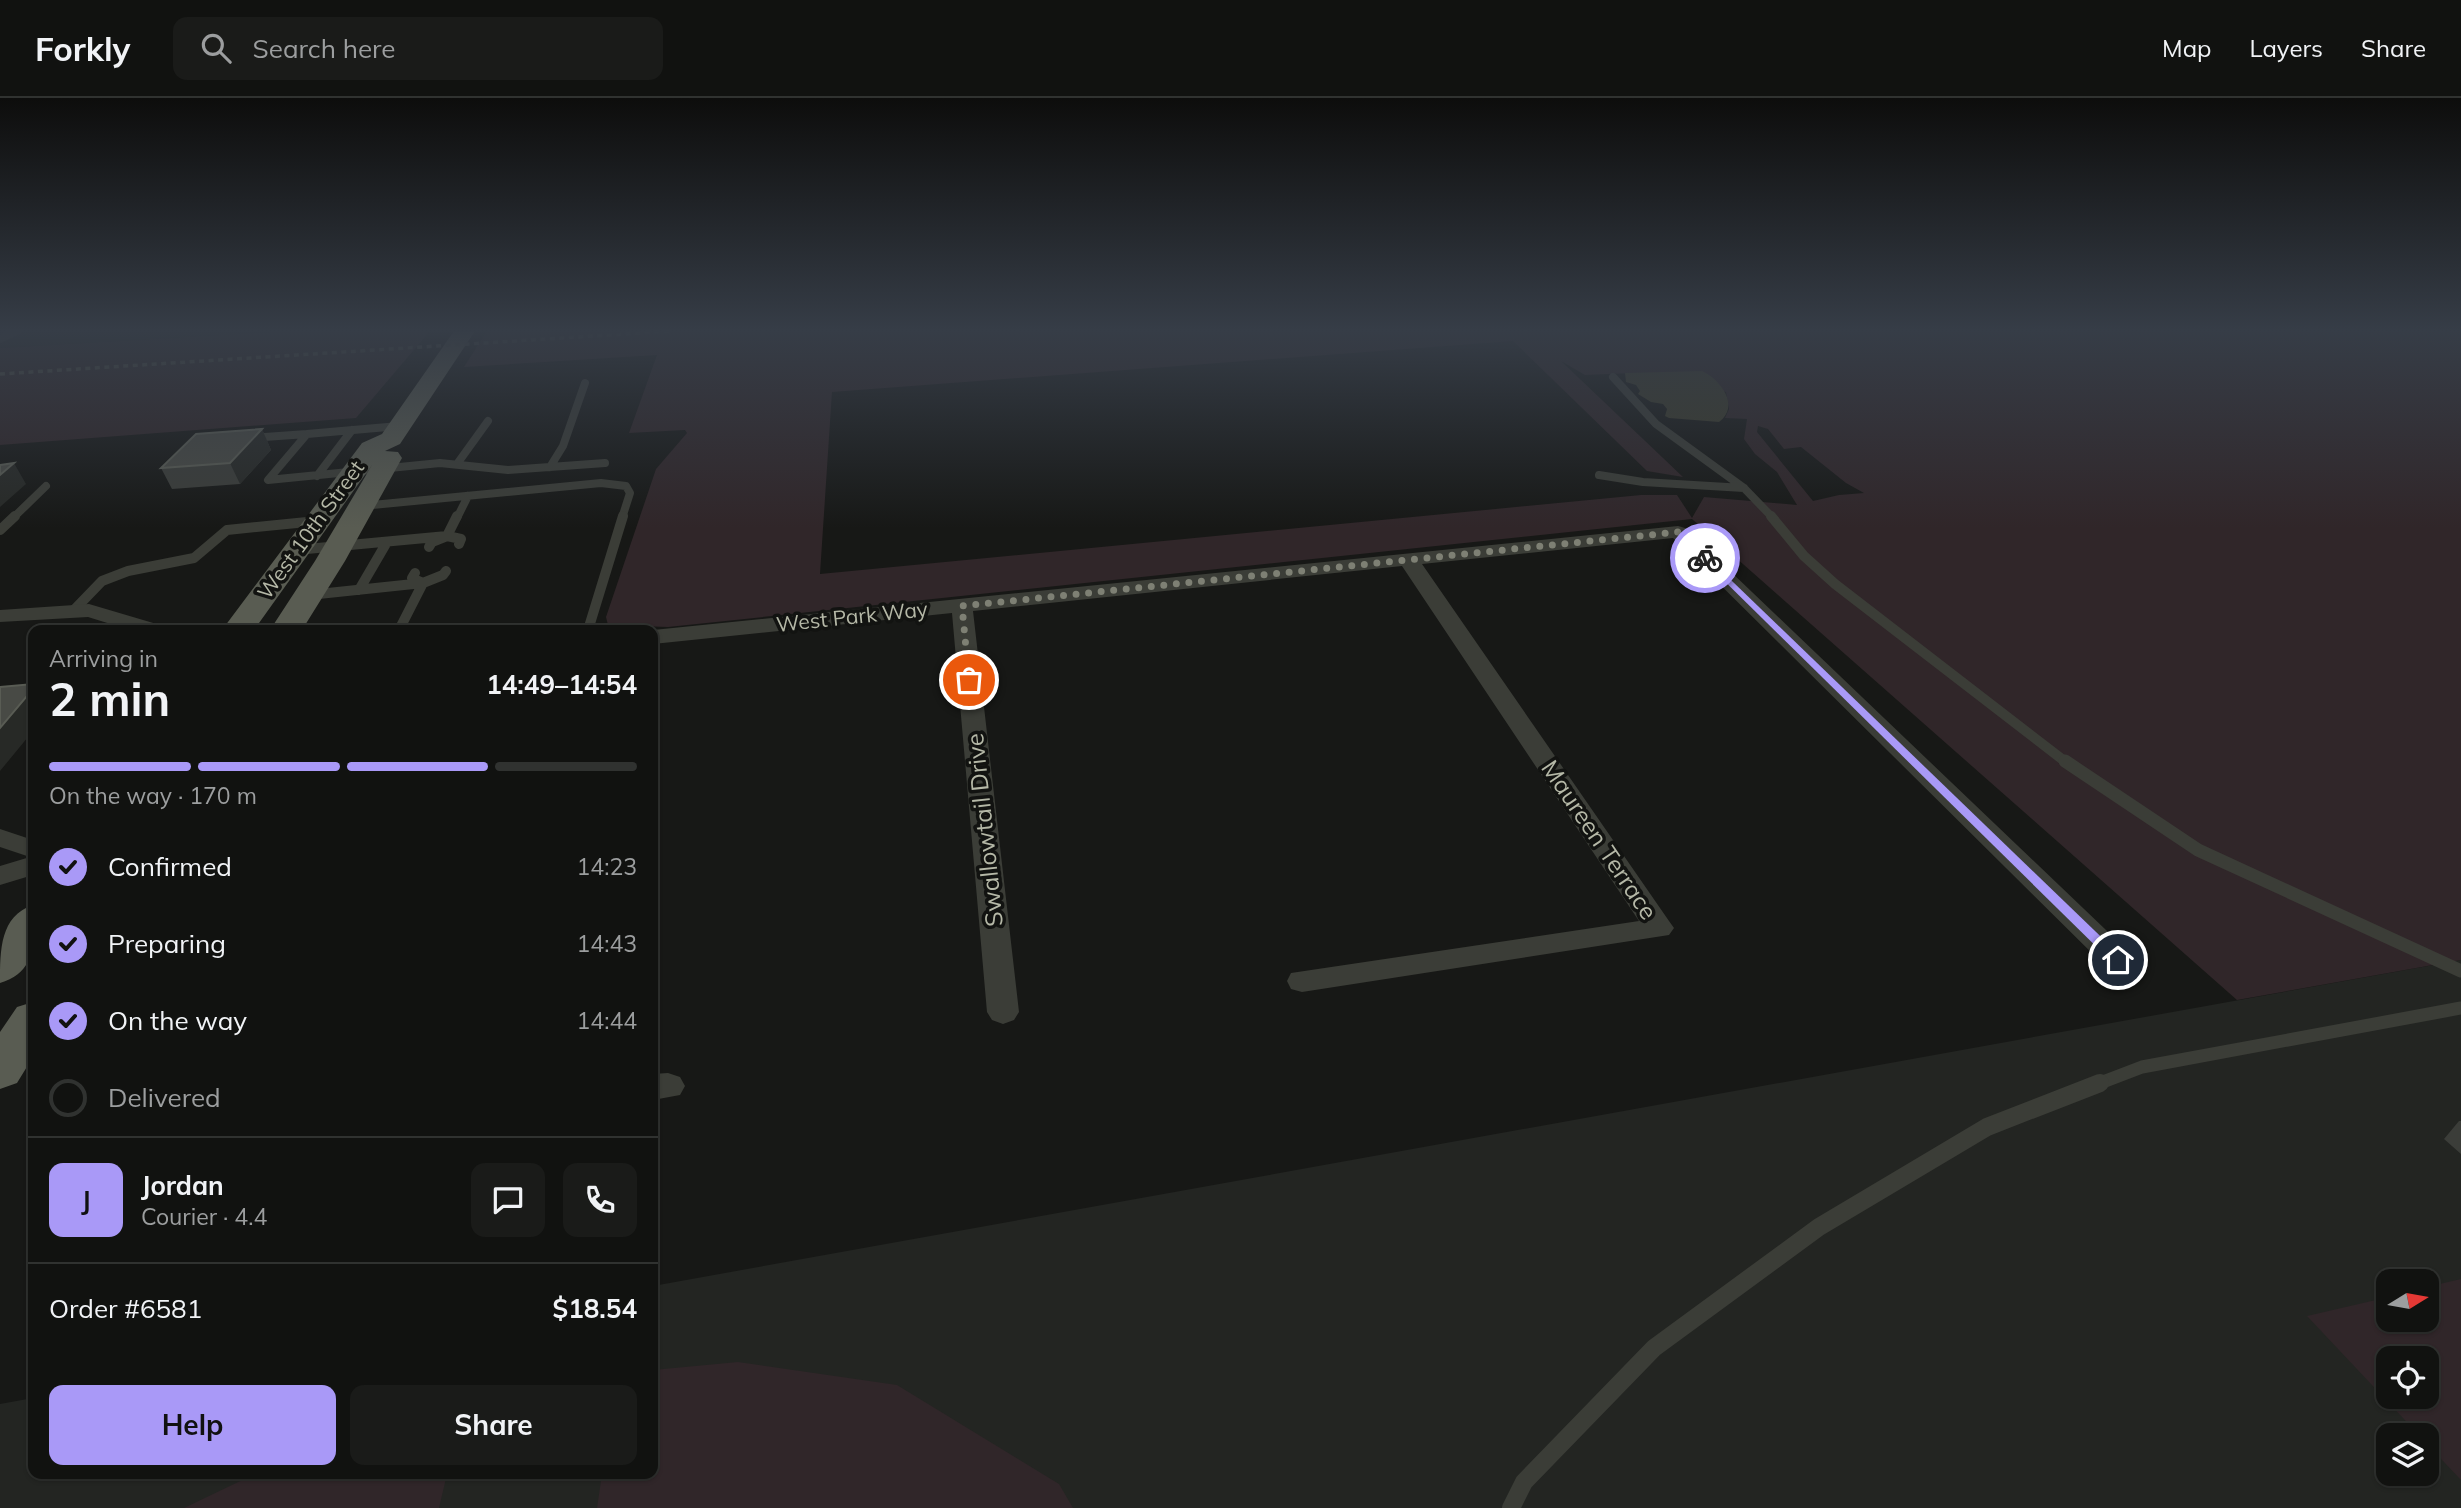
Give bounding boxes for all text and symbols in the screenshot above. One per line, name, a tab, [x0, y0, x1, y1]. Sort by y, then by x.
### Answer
search box	[173, 17, 663, 80]
text: Forkly	[35, 28, 131, 69]
icon: search	[197, 29, 235, 67]
text: Search here	[253, 32, 395, 65]
text: Map	[2162, 33, 2211, 63]
text: Layers	[2249, 33, 2323, 63]
text: Share	[2361, 33, 2426, 63]
street label: West 10th Street	[251, 455, 369, 604]
courier	[1670, 523, 1740, 593]
icon: bike	[1686, 539, 1724, 577]
street label: West Park Way	[775, 595, 929, 637]
text: Arriving in	[49, 644, 158, 673]
pin	[939, 650, 999, 710]
icon: bag	[950, 661, 988, 699]
text: 14:49–14:54	[486, 668, 637, 701]
text: 2 min	[49, 670, 170, 728]
street label: Swallowtail Drive	[959, 732, 1009, 928]
street label: Maureen Terrace	[1535, 754, 1664, 925]
text: On the way · 170 m	[49, 781, 257, 810]
icon: check	[49, 848, 87, 886]
text: Confirmed	[108, 850, 232, 883]
text: 14:23	[577, 852, 637, 881]
icon: check	[49, 925, 87, 963]
text: Preparing	[108, 927, 226, 960]
text: 14:43	[577, 929, 637, 958]
pin	[2088, 930, 2148, 990]
icon: home	[2099, 941, 2137, 979]
icon: check	[49, 1002, 87, 1040]
text: On the way	[108, 1004, 247, 1037]
text: 14:44	[577, 1006, 637, 1035]
text: Delivered	[108, 1081, 221, 1114]
button: chat	[471, 1163, 545, 1237]
button: phone	[563, 1163, 637, 1237]
text: Jordan	[141, 1169, 224, 1202]
text: J	[81, 1184, 91, 1217]
text: Courier · 4.4	[141, 1202, 267, 1231]
north arrow	[2376, 1269, 2440, 1332]
map controls	[2376, 1269, 2439, 1486]
text: Order #6581	[49, 1292, 202, 1325]
text: $18.54	[553, 1292, 637, 1325]
button: locate	[2376, 1346, 2439, 1409]
button: Help	[49, 1385, 336, 1465]
button: Share	[350, 1385, 637, 1465]
button: layers	[2376, 1423, 2439, 1486]

